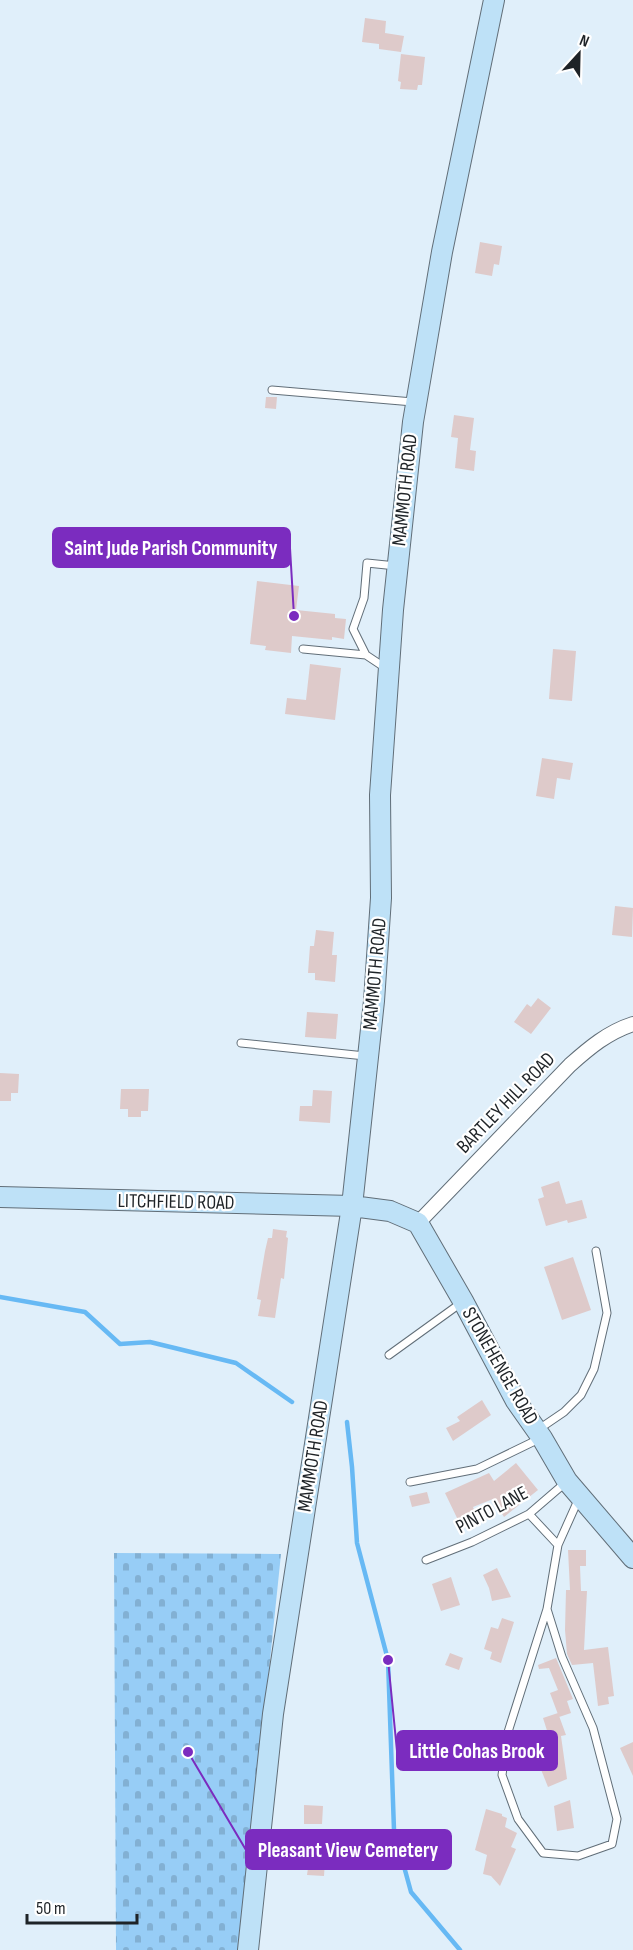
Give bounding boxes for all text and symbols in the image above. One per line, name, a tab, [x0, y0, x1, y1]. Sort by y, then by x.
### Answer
north arrow	[549, 24, 609, 84]
text: N	[577, 31, 592, 52]
street label: MAMMOTH ROAD	[387, 433, 423, 547]
callout: Saint Jude Parish Community	[53, 528, 290, 567]
text: Saint Jude Parish Community	[65, 536, 278, 561]
street label: MAMMOTH ROAD	[358, 917, 392, 1031]
street label: BARTLEY HILL ROAD	[452, 1048, 560, 1158]
street label: LITCHFIELD ROAD	[117, 1189, 235, 1215]
street label: STONEHENGE ROAD	[457, 1303, 543, 1429]
street label: MAMMOTH ROAD	[292, 1399, 334, 1513]
street label: PINTO LANE	[452, 1481, 532, 1539]
callout: Little Cohas Brook	[397, 1731, 557, 1770]
text: Little Cohas Brook	[409, 1739, 545, 1764]
callout: Pleasant View Cemetery	[246, 1830, 451, 1869]
text: Pleasant View Cemetery	[258, 1838, 439, 1863]
scale bar	[27, 1887, 136, 1925]
text: 50 m	[36, 1898, 66, 1919]

